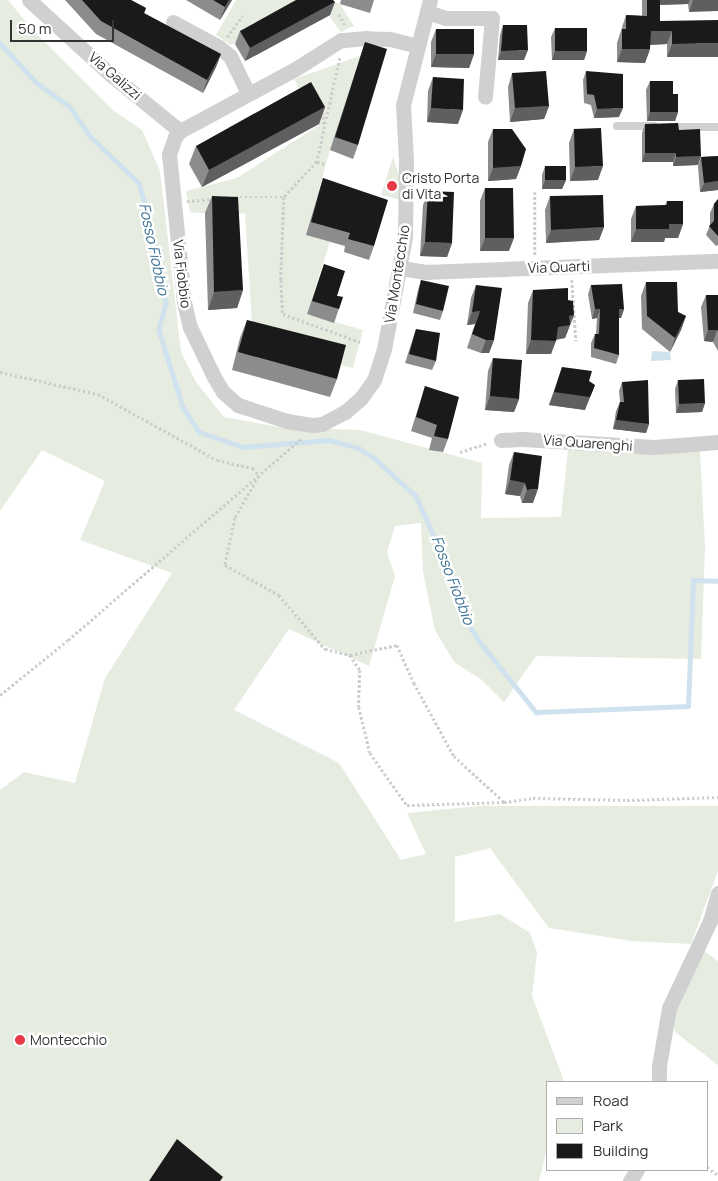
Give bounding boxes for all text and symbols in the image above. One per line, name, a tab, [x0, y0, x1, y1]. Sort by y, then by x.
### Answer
scale bar	[12, 10, 116, 42]
text: 50 m	[18, 18, 52, 39]
street label: Via Galizzi	[85, 49, 145, 103]
place label: Cristo Porta di Vita	[402, 170, 479, 202]
marker: Cristo Porta di Vita	[386, 180, 398, 192]
water label: Fosso Fiobbio	[135, 201, 173, 297]
street label: Via Montecchio	[381, 224, 413, 324]
street label: Via Fiobbio	[169, 239, 195, 309]
street label: Via Quarti	[528, 258, 590, 276]
street label: Via Quarenghi	[543, 432, 633, 454]
water label: Fosso Fiobbio	[428, 533, 478, 627]
place label: Montecchio	[30, 1032, 107, 1048]
marker: Montecchio	[14, 1034, 26, 1046]
legend	[546, 1081, 708, 1171]
text: Road	[593, 1090, 629, 1111]
text: Park	[593, 1115, 623, 1136]
text: Building	[593, 1140, 648, 1161]

